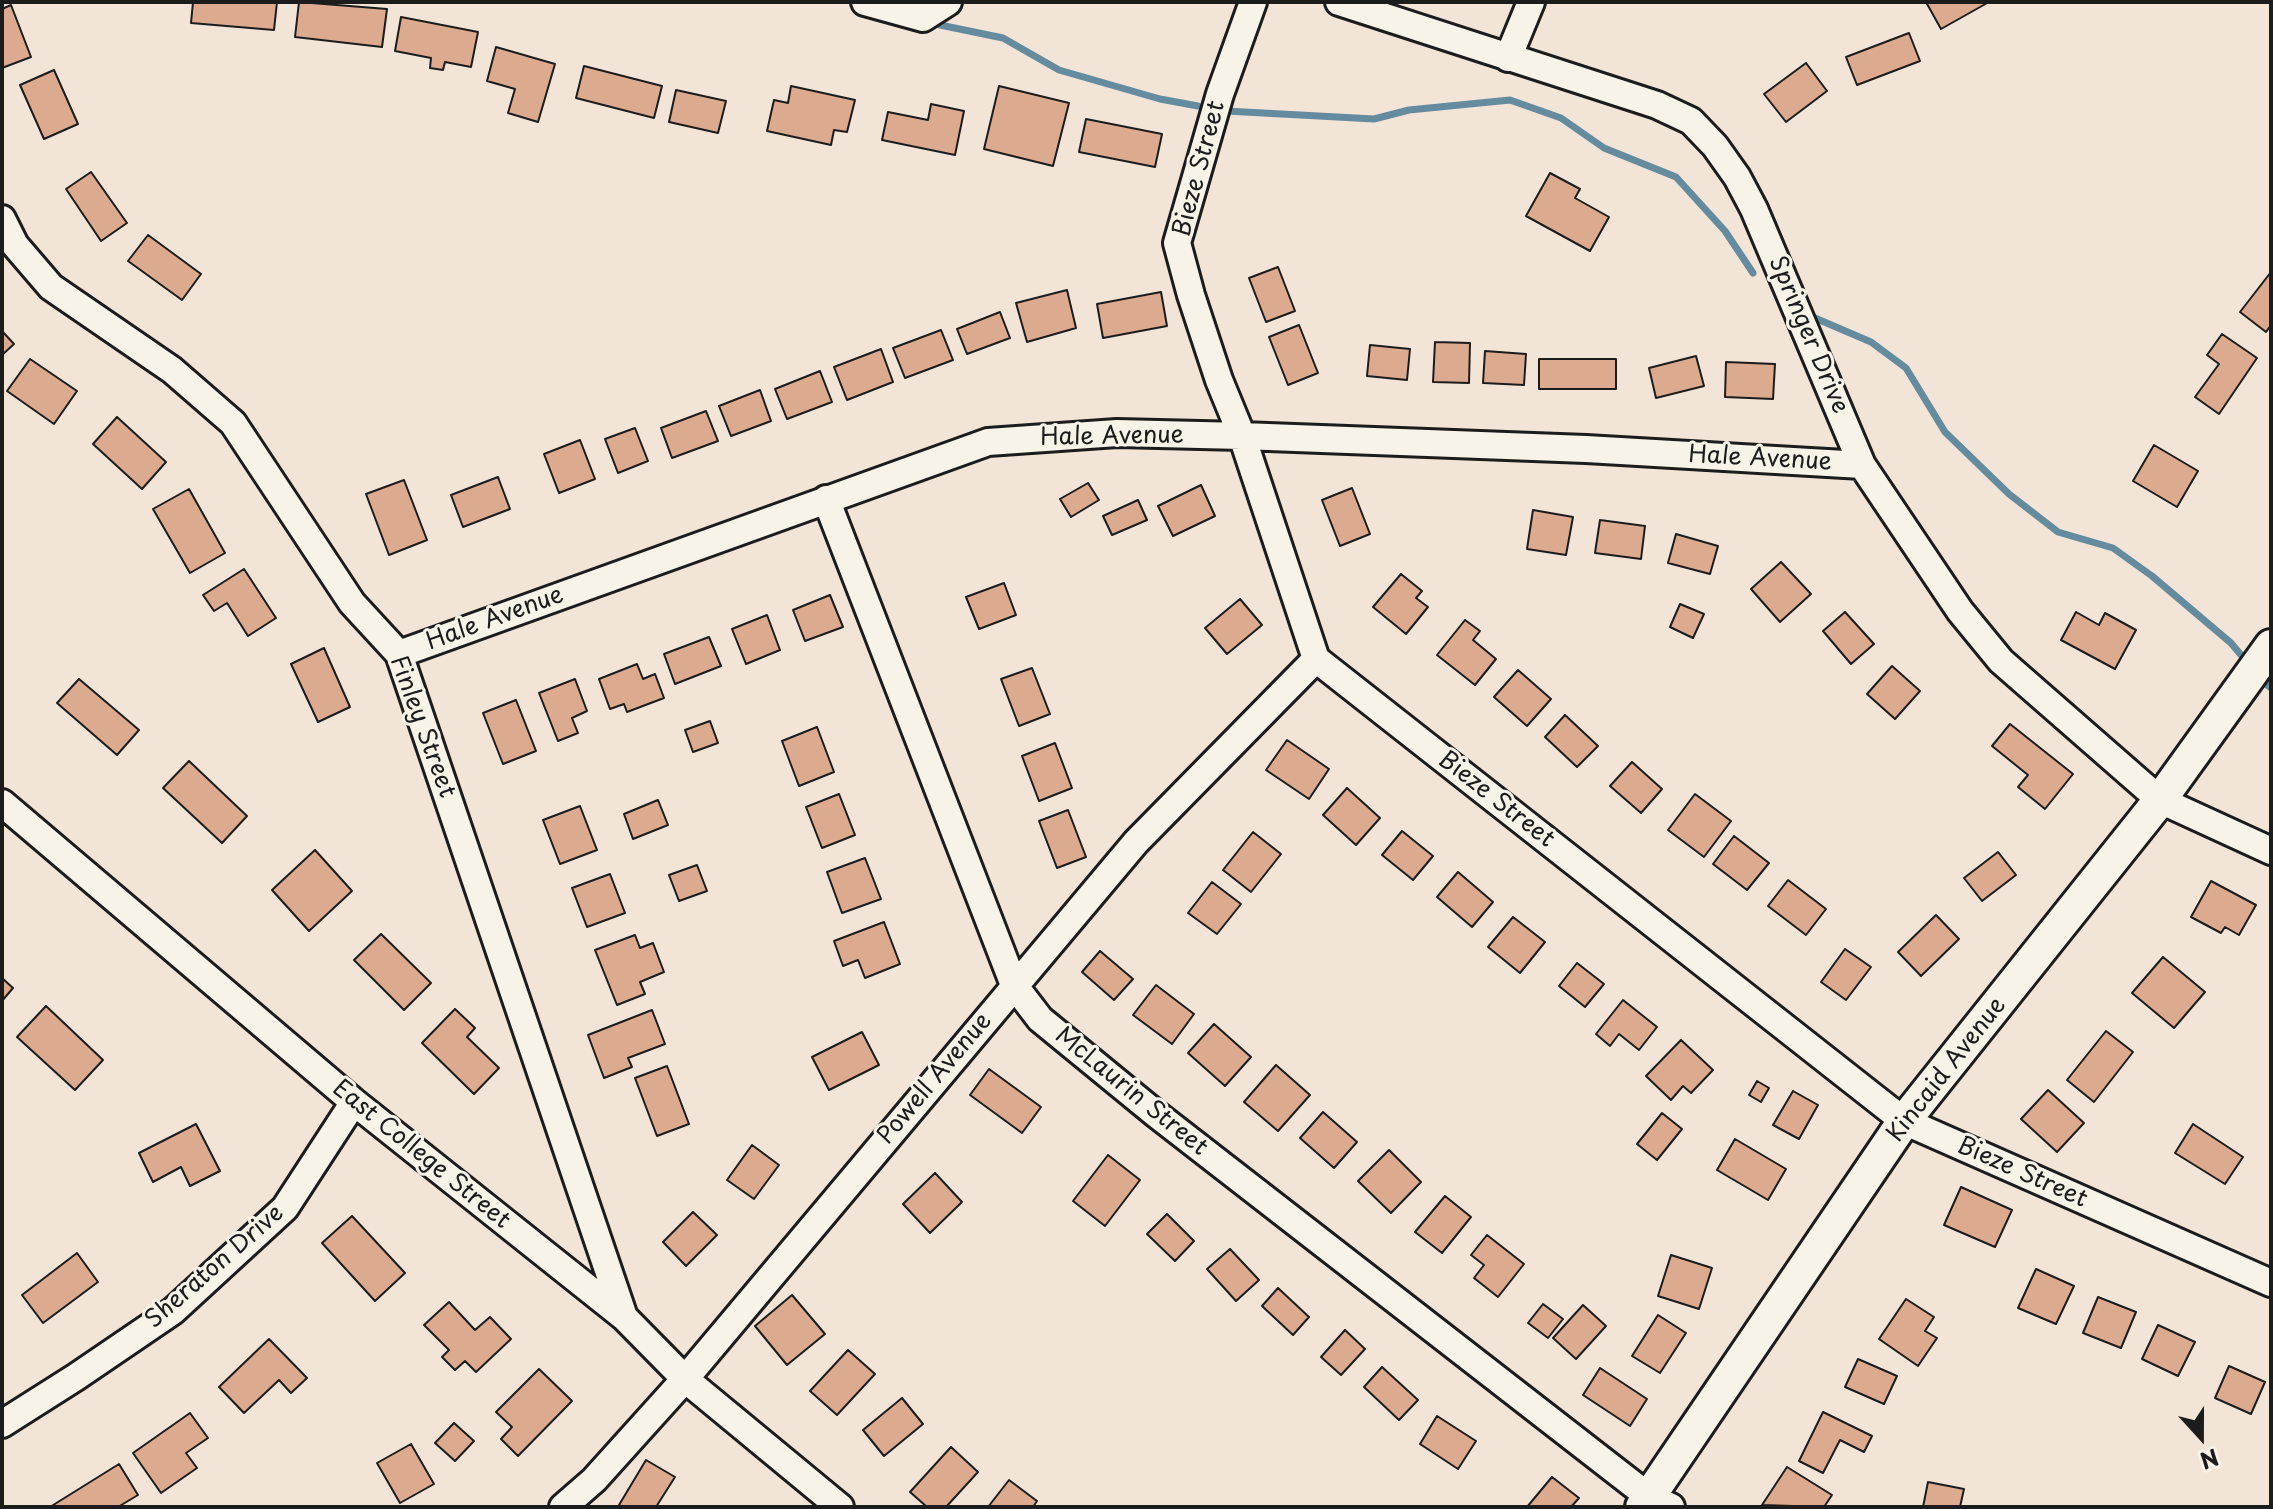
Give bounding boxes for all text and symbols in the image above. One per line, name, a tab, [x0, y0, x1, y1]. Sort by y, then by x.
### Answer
street label: Bieze Street	[1168, 98, 1232, 240]
street label: Springer Drive	[1762, 252, 1854, 418]
street label: Hale Avenue	[1040, 421, 1184, 453]
street label: Hale Avenue	[1688, 441, 1832, 477]
street label: Hale Avenue	[423, 581, 567, 657]
street label: Finley Street	[383, 652, 461, 802]
street label: Bieze Street	[1432, 746, 1560, 854]
street label: Kincaid Avenue	[1882, 992, 2012, 1148]
street label: Powell Avenue	[872, 1008, 998, 1150]
street label: McLaurin Street	[1049, 1022, 1213, 1162]
street label: East College Street	[326, 1075, 516, 1235]
street label: Bieze Street	[1952, 1132, 2092, 1214]
street label: Sheraton Drive	[140, 1199, 290, 1335]
north arrow	[2161, 1397, 2241, 1477]
text: N	[2196, 1441, 2224, 1478]

